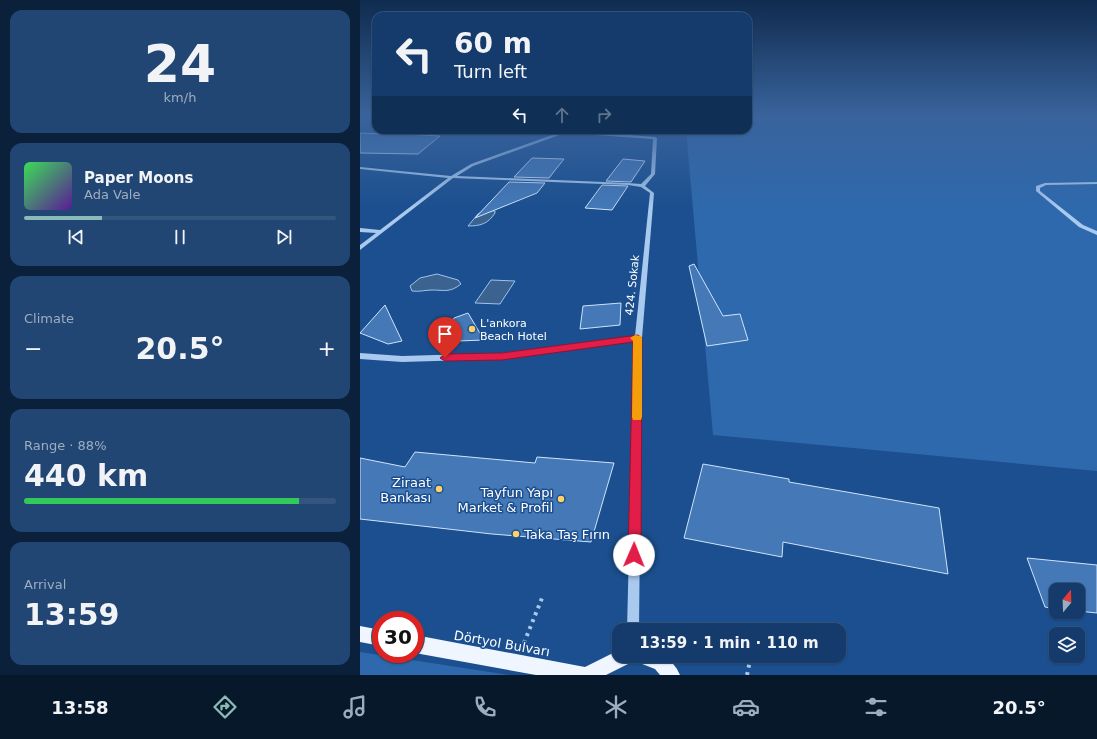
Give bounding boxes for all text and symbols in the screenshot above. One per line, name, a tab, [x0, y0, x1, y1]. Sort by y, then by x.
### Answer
text: 60 m	[454, 27, 532, 60]
icon: left	[388, 28, 440, 80]
text: 24	[144, 34, 216, 94]
text: Turn left	[454, 61, 527, 82]
text: km/h	[164, 90, 196, 105]
icon: left	[509, 104, 531, 126]
icon: ahead	[551, 104, 573, 126]
icon: right	[593, 104, 615, 126]
text: Paper Moons	[84, 169, 193, 187]
text: Ada Vale	[84, 187, 140, 202]
icon: previous	[65, 226, 87, 248]
icon: pause	[169, 226, 191, 248]
icon: next	[273, 226, 295, 248]
street label: 424. Sokak	[623, 253, 642, 316]
text: Climate	[24, 311, 74, 326]
pin	[428, 317, 462, 358]
place label: L'ankora Beach Hotel	[480, 317, 547, 343]
icon: arrive	[434, 323, 456, 345]
marker: L'ankora Beach Hotel	[467, 324, 477, 334]
text: 20.5°	[135, 331, 225, 366]
text: −	[24, 336, 42, 361]
text: +	[318, 336, 336, 361]
text: Range · 88%	[24, 438, 107, 453]
text: 440 km	[24, 458, 148, 493]
place label: Ziraat Bankası	[380, 475, 431, 505]
marker: Ziraat Bankası	[434, 484, 444, 494]
place label: Tayfun Yapı Market & Profil	[457, 485, 553, 515]
marker: Tayfun Yapı Market & Profil	[556, 494, 566, 504]
place label: Taka Taş Fırın	[523, 527, 610, 542]
marker: Taka Taş Fırın	[511, 529, 521, 539]
position arrow	[613, 534, 655, 576]
text: Arrival	[24, 577, 66, 592]
north arrow	[1049, 583, 1085, 619]
map controls	[1049, 583, 1085, 663]
text: 13:59	[24, 597, 120, 632]
speed limit sign: 30	[372, 611, 424, 663]
button: layers	[1049, 627, 1085, 663]
street label: Dörtyol Bulvarı	[453, 628, 551, 659]
text: 13:59 · 1 min · 110 m	[639, 634, 819, 652]
icon: directions	[211, 693, 239, 721]
icon: music	[341, 693, 369, 721]
icon: phone	[471, 693, 499, 721]
icon: climate	[602, 693, 630, 721]
icon: car	[732, 693, 760, 721]
icon: filters	[862, 693, 890, 721]
text: 13:58	[51, 697, 108, 718]
text: 20.5°	[992, 697, 1046, 718]

